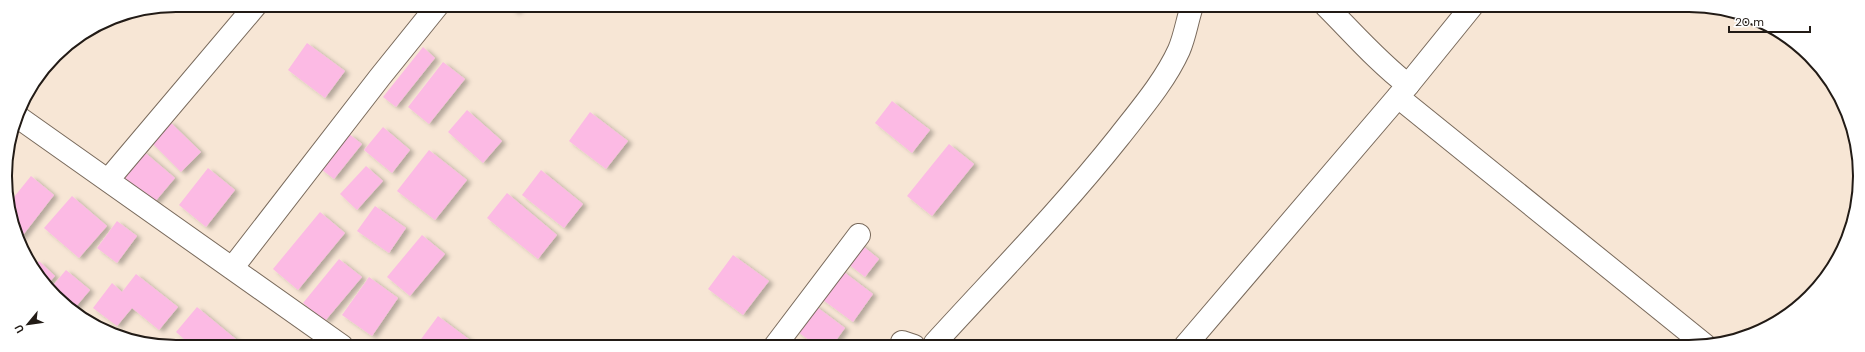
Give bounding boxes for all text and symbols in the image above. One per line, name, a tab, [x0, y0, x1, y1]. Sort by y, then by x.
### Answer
scale bar	[1729, 8, 1810, 34]
text: 20 m	[1735, 14, 1764, 30]
north arrow	[8, 304, 48, 344]
text: U	[11, 322, 27, 336]

